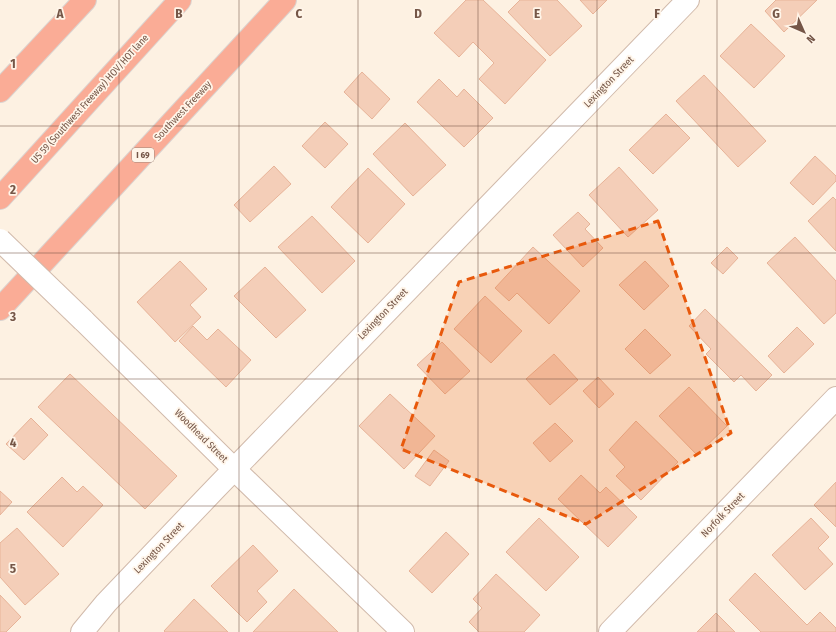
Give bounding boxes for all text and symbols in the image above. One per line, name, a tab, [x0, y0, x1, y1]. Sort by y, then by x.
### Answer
text: A	[55, 6, 64, 21]
text: B	[175, 6, 183, 21]
text: C	[296, 6, 303, 21]
text: D	[414, 6, 422, 21]
text: E	[534, 6, 540, 21]
text: F	[654, 6, 660, 21]
text: G	[772, 6, 780, 21]
north arrow	[784, 12, 824, 52]
street label: US 59 (Southwest Freeway) HOV/HOT lane	[28, 31, 151, 166]
text: N	[804, 32, 818, 46]
street label: Lexington Street	[582, 53, 637, 110]
text: 1	[10, 56, 16, 71]
street label: Southwest Freeway	[152, 78, 214, 144]
road number: I 69	[132, 148, 154, 162]
text: 2	[9, 182, 16, 197]
street label: Lexington Street	[356, 285, 411, 342]
text: 3	[9, 309, 16, 324]
street label: Woodhead Street	[172, 407, 231, 466]
text: 4	[10, 435, 17, 450]
street label: Norfolk Street	[699, 490, 748, 540]
street label: Lexington Street	[132, 519, 187, 576]
text: 5	[10, 561, 16, 576]

